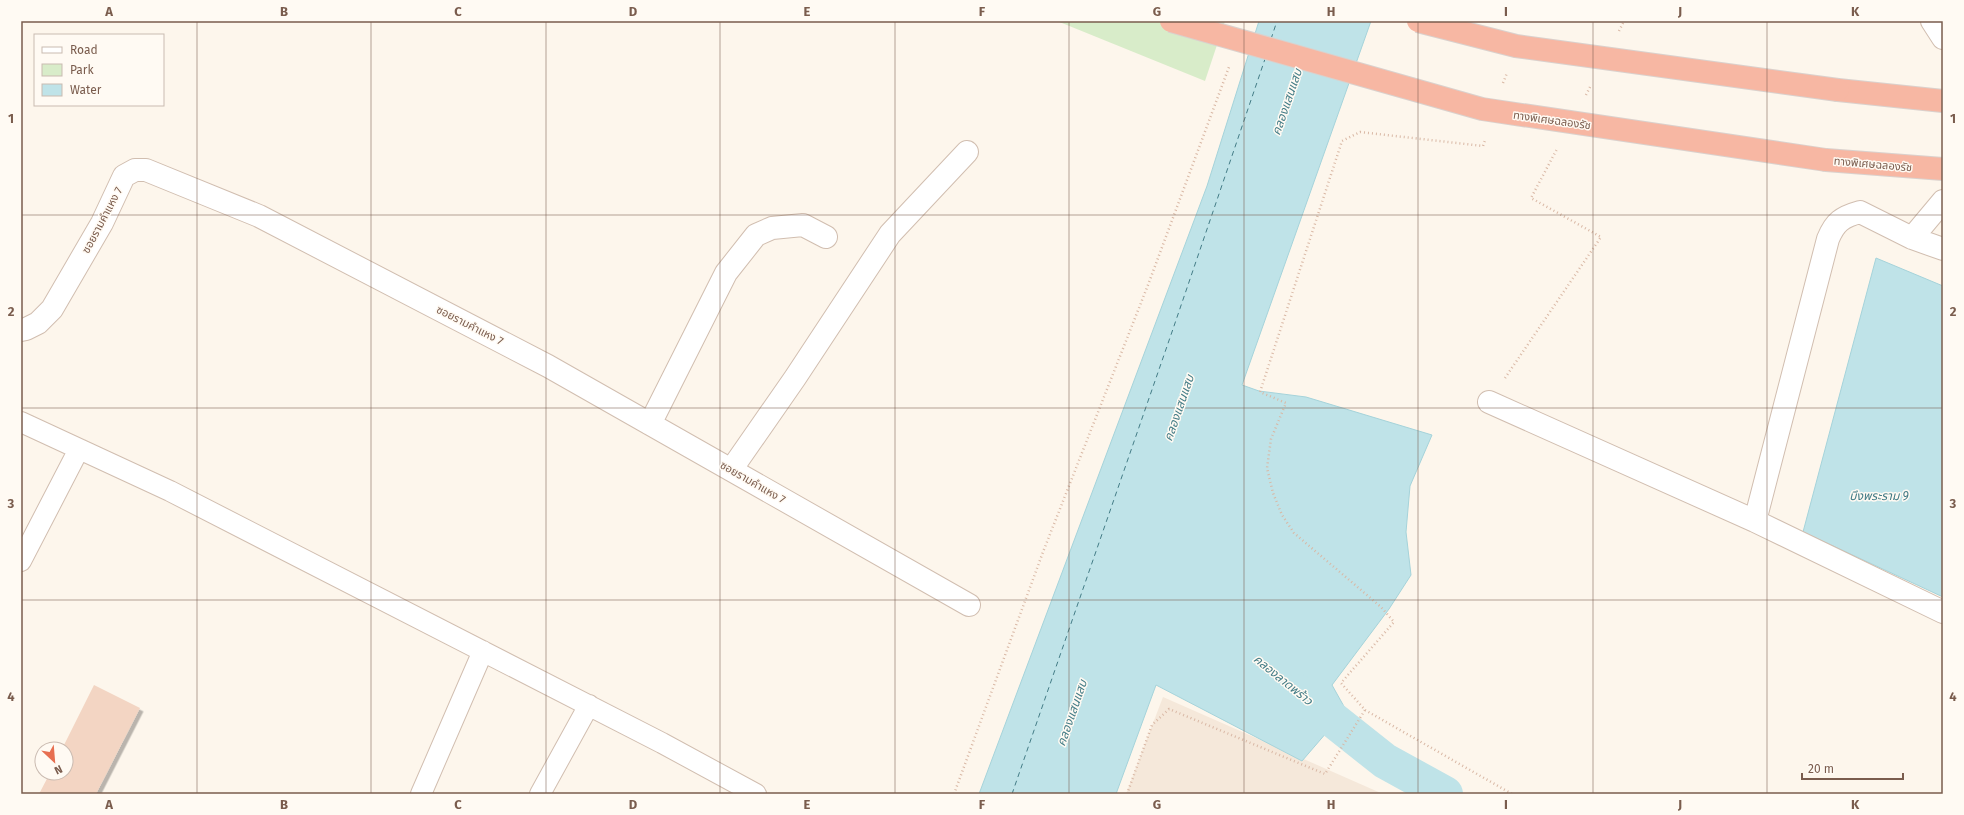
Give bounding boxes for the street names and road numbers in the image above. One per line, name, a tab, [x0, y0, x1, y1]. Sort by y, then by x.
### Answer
street label: ทางพิเศษฉลองรัช	[1512, 109, 1592, 132]
street label: ทางพิเศษฉลองรัช	[1833, 155, 1913, 174]
street label: ซอยรามคำแหง 7	[80, 185, 125, 256]
street label: ซอยรามคำแหง 7	[434, 303, 505, 348]
street label: ซอยรามคำแหง 7	[718, 459, 788, 506]

